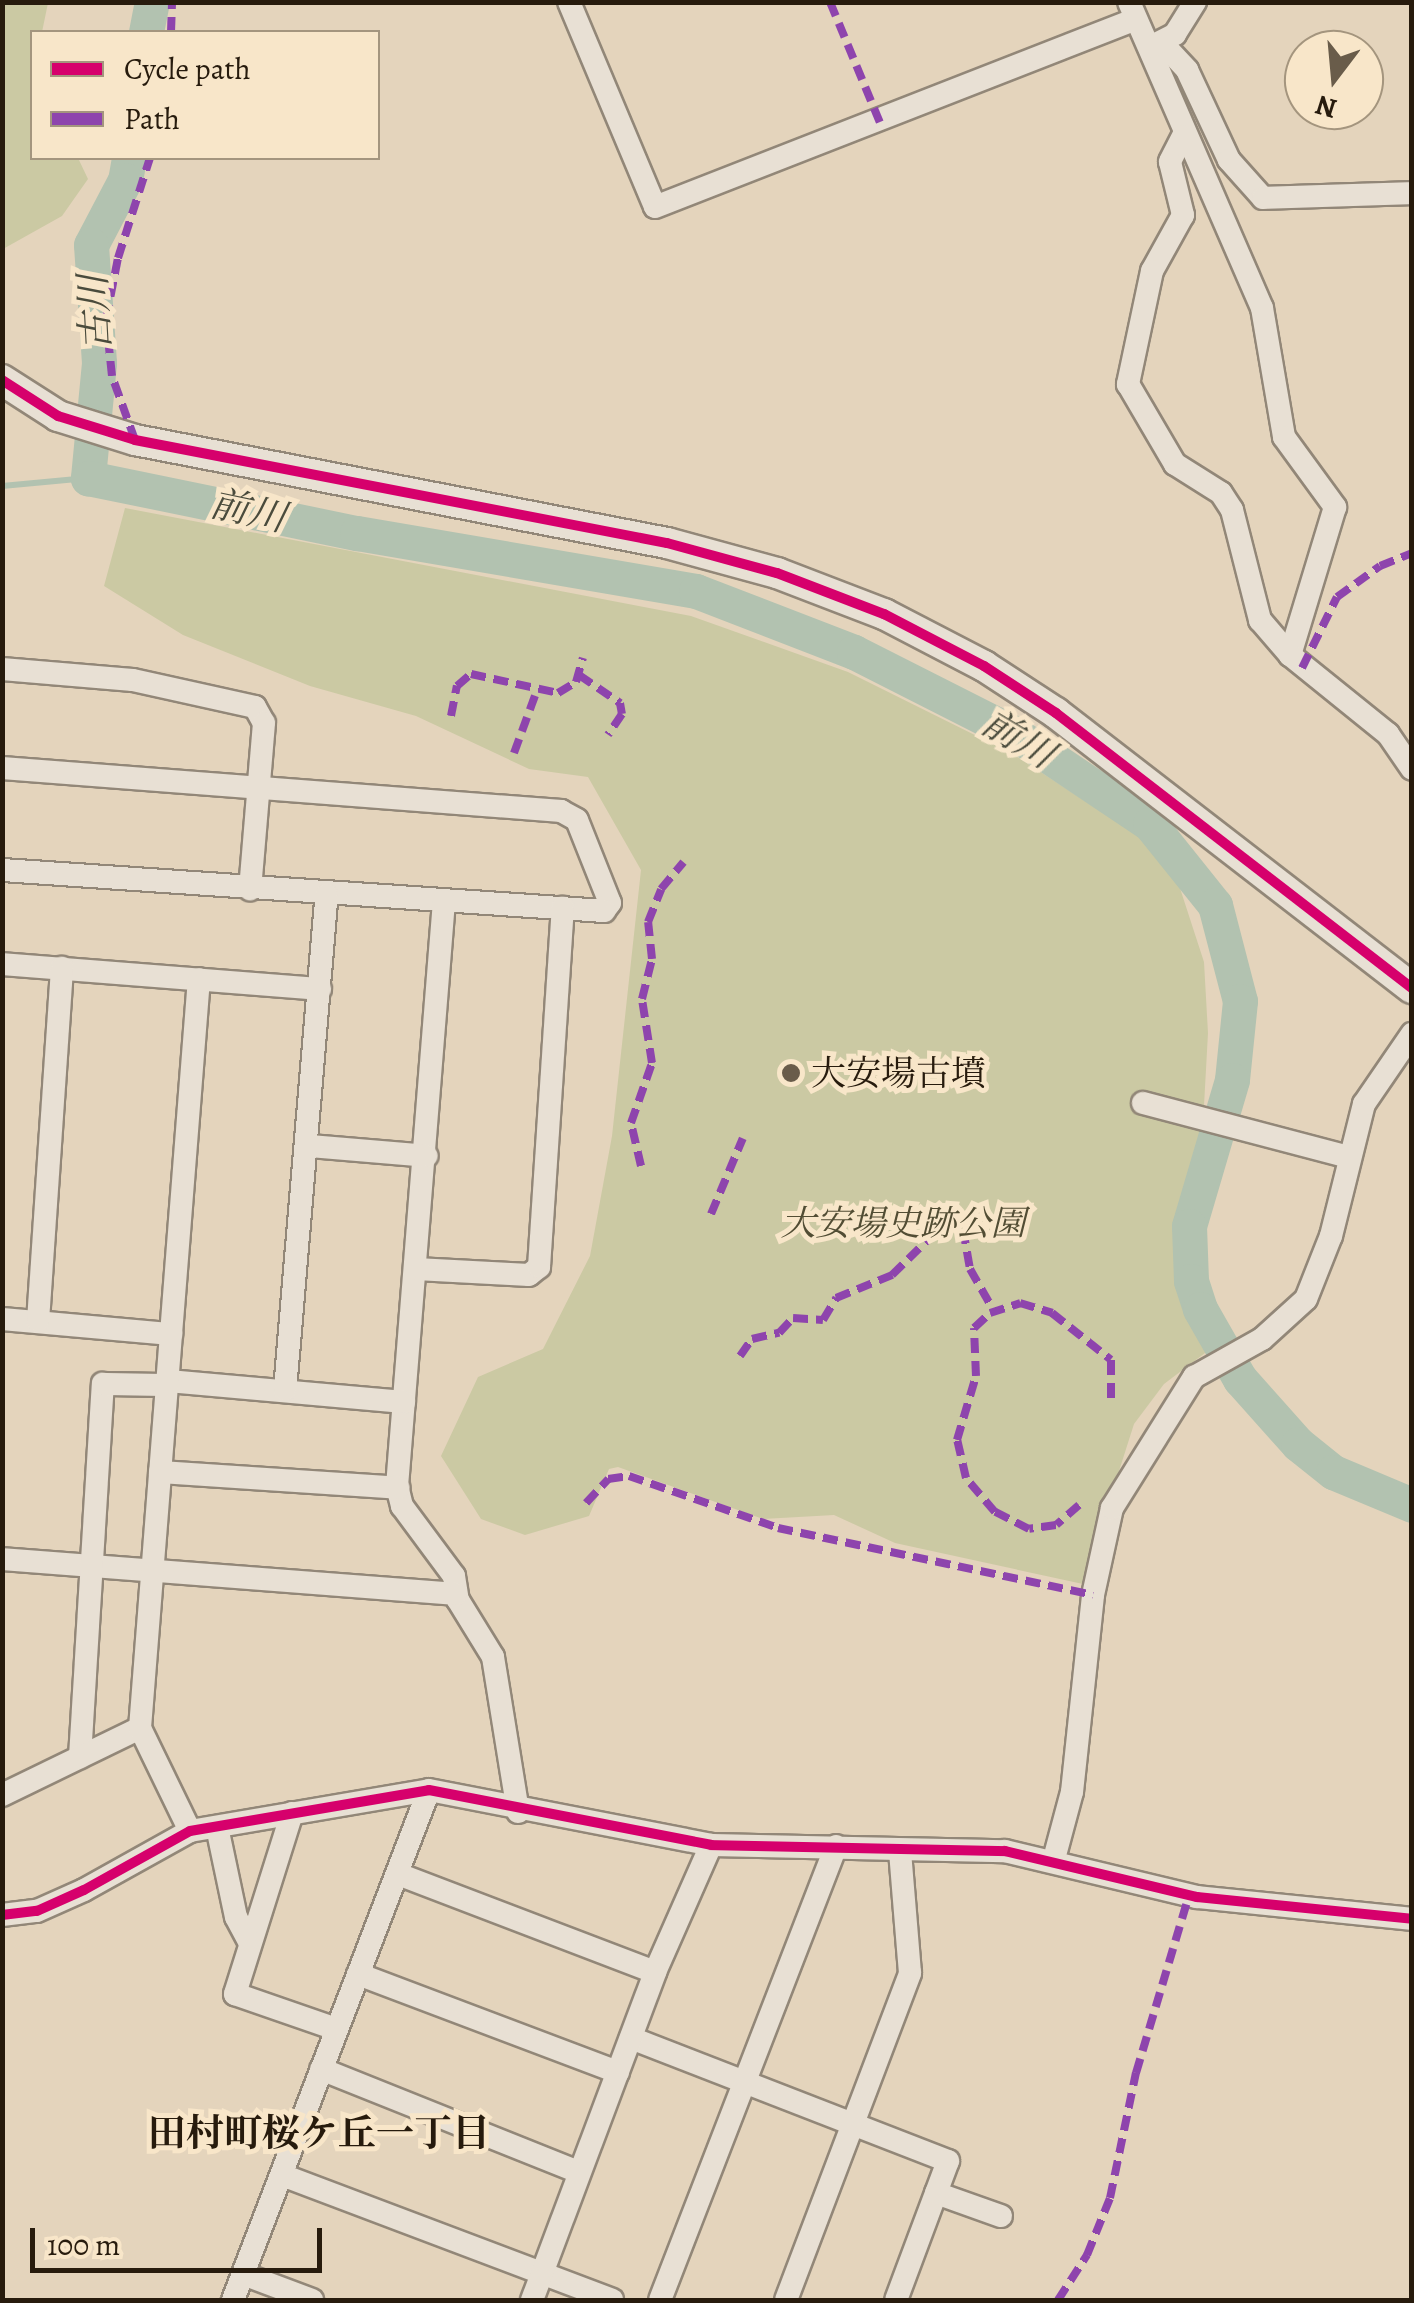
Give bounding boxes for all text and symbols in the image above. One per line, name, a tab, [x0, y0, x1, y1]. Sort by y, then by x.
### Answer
legend	[30, 30, 380, 160]
north arrow	[1284, 30, 1384, 130]
text: Cycle path	[124, 49, 251, 89]
text: N	[1311, 86, 1341, 128]
text: Path	[124, 99, 180, 139]
water label: 古川	[70, 274, 120, 352]
water label: 前川	[206, 481, 290, 541]
water label: 前川	[974, 700, 1062, 778]
place label: 大安場古墳	[811, 1052, 986, 1094]
marker: 大安場古墳	[780, 1062, 802, 1084]
park label: 大安場史跡公園	[781, 1202, 1025, 1244]
district label: 田村町桜ケ丘一丁目	[148, 2111, 490, 2157]
scale bar	[35, 2208, 328, 2270]
text: 100 m	[47, 2225, 120, 2265]

